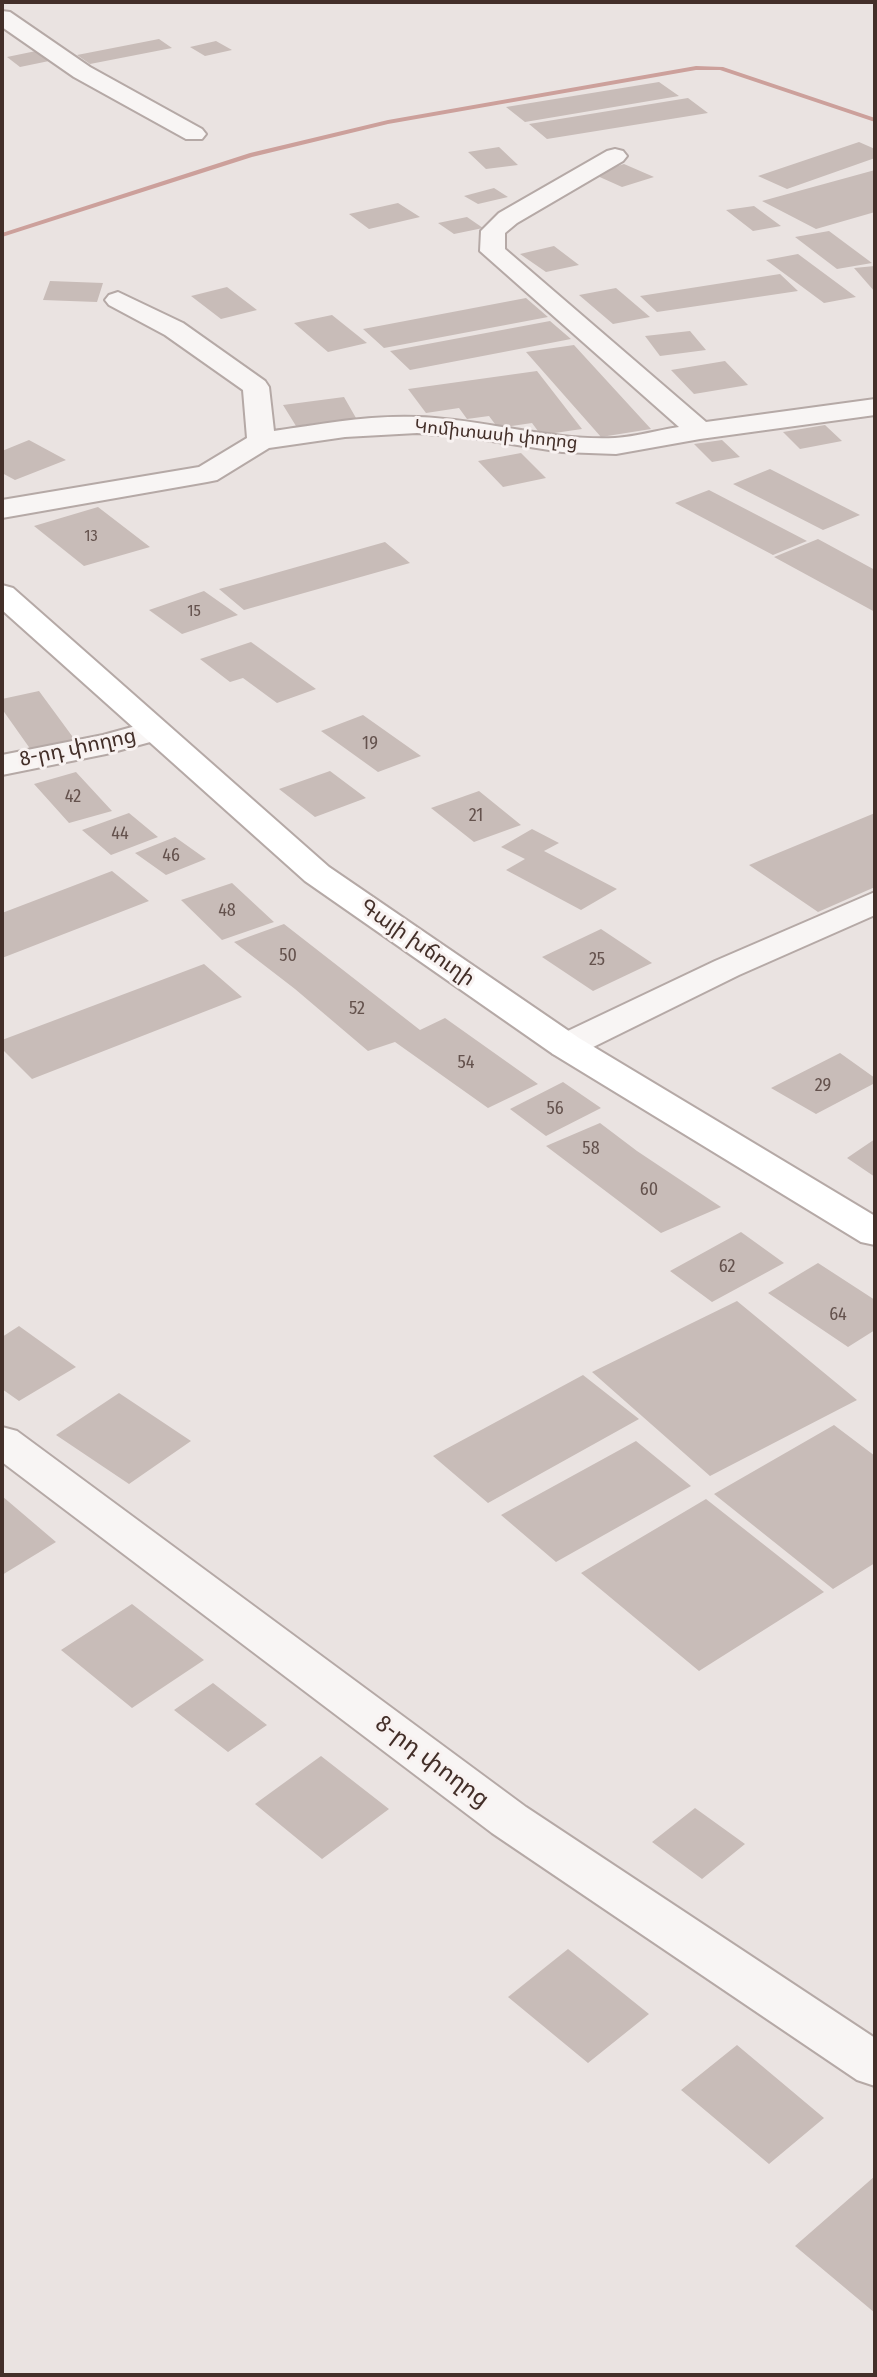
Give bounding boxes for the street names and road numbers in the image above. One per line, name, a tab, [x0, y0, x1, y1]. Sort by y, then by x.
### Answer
street label: Կոմիտասի փողոց	[413, 416, 579, 454]
street label: 8-րդ փողոց	[17, 723, 139, 773]
street label: Գայի խճուղի	[355, 894, 479, 992]
street label: 8-րդ փողոց	[369, 1710, 495, 1814]

